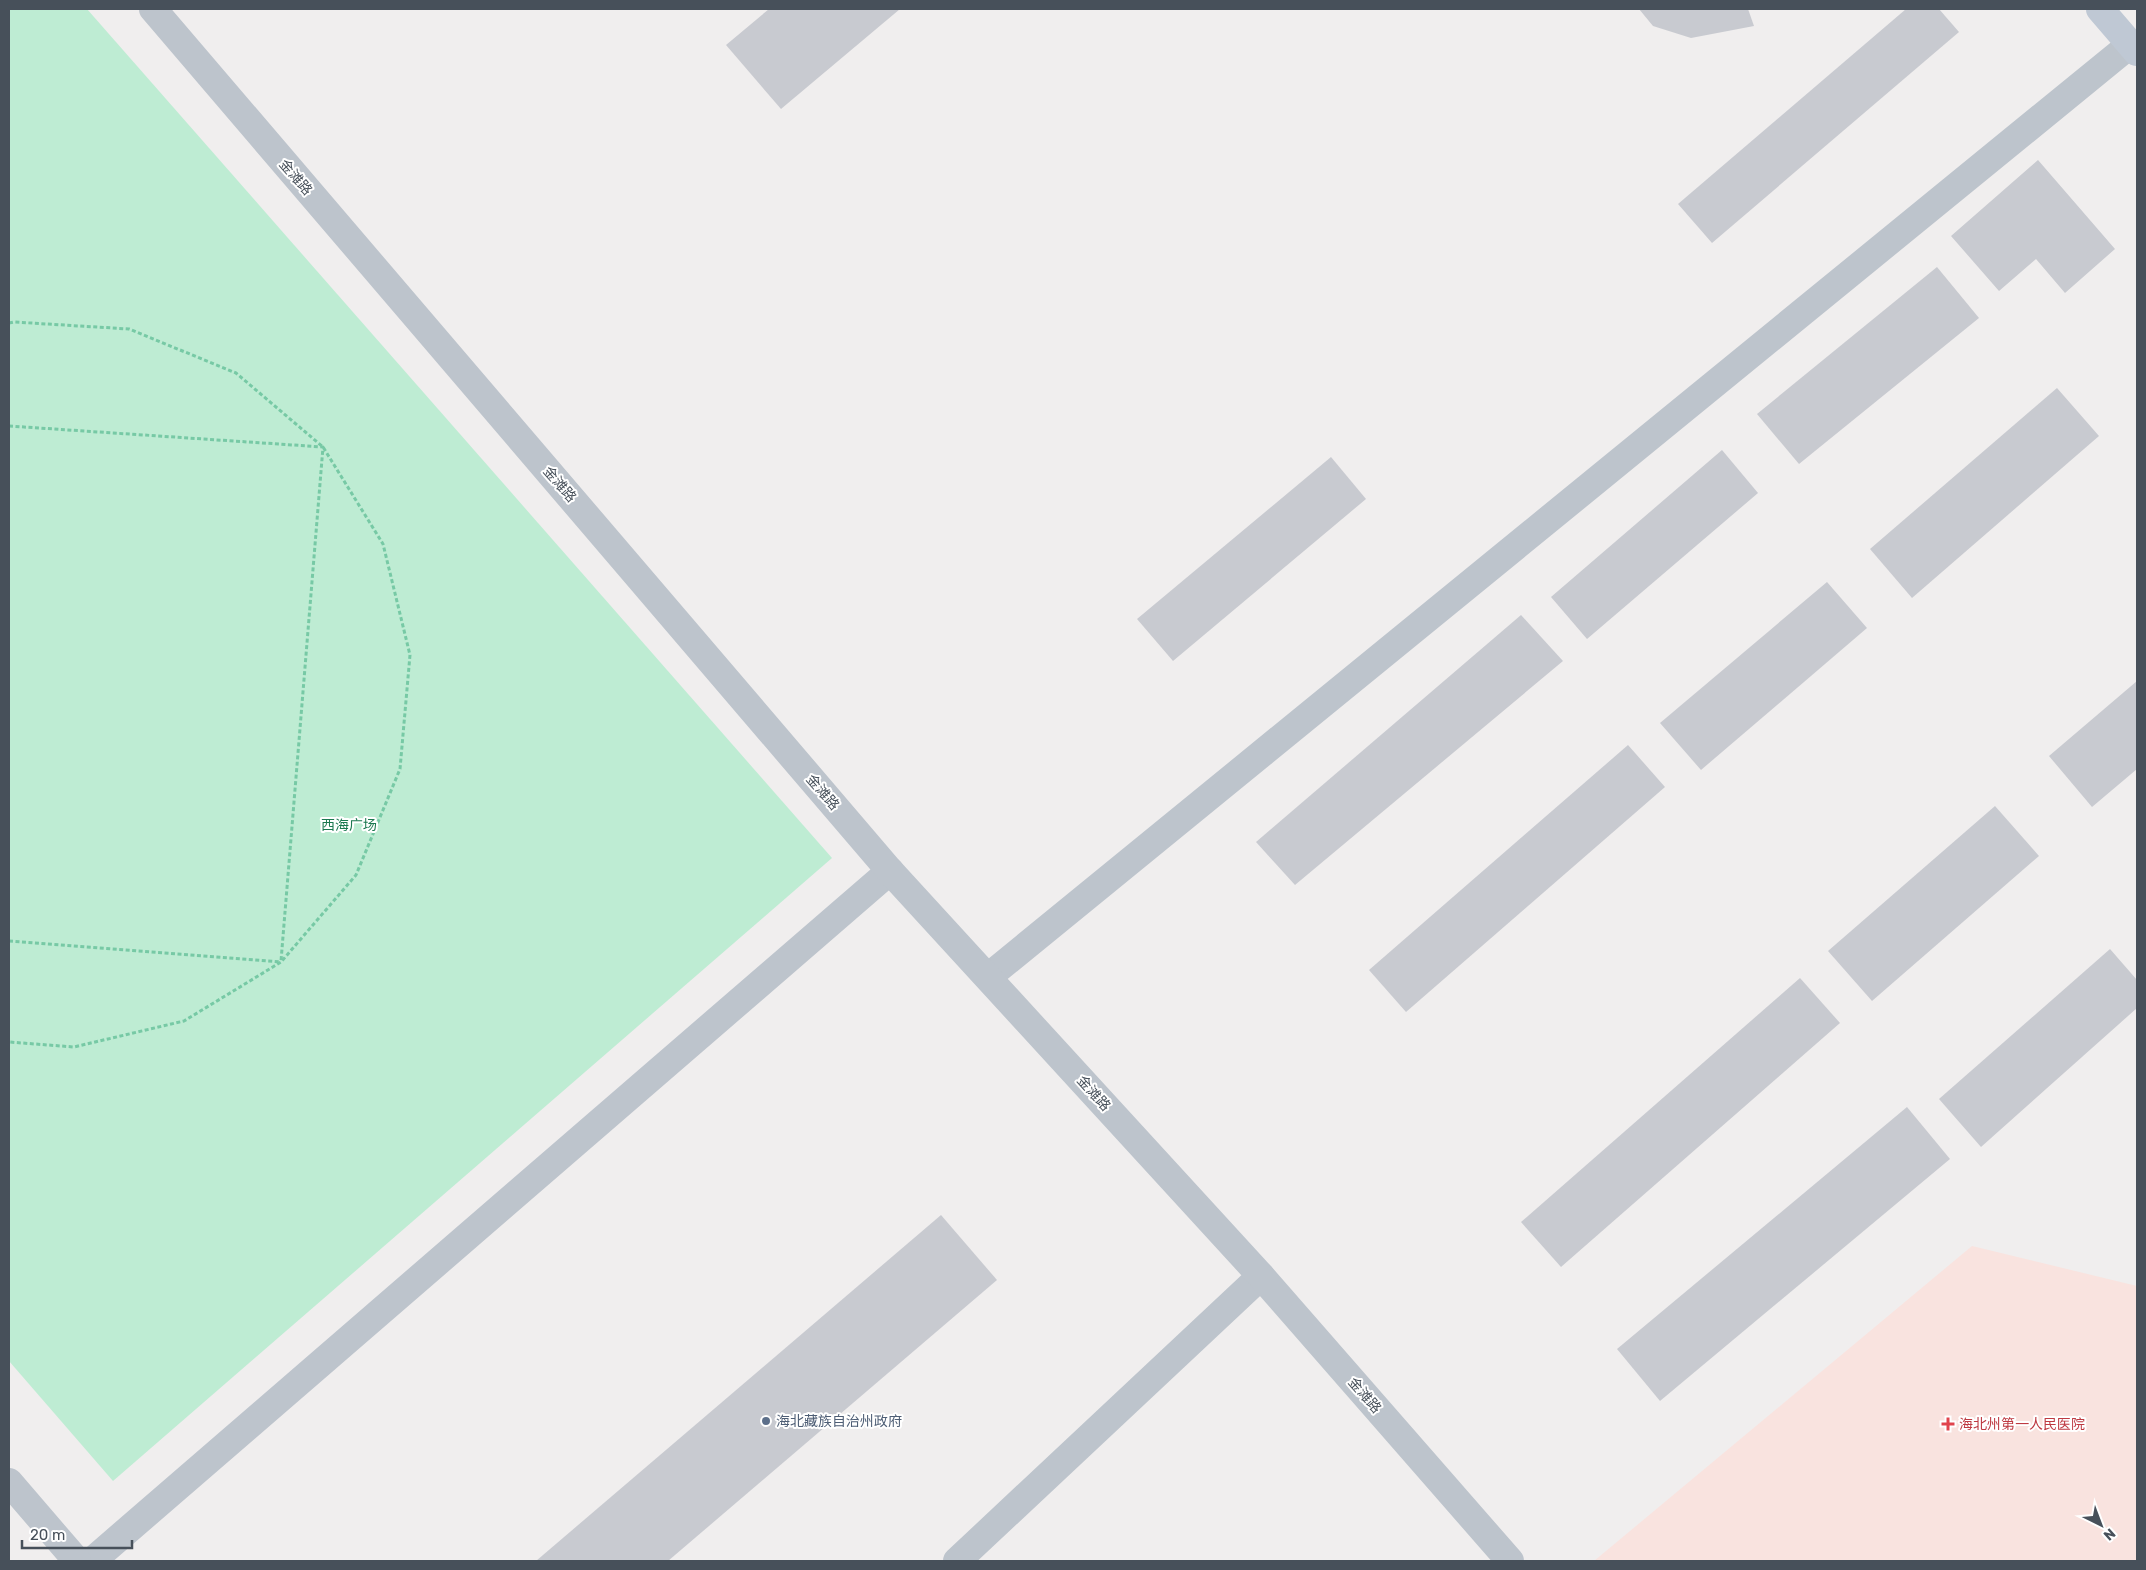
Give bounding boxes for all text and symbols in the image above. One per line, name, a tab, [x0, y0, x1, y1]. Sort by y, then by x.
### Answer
street label: 金滩路	[275, 156, 316, 199]
street label: 金滩路	[539, 463, 580, 506]
street label: 金滩路	[802, 771, 843, 814]
park label: 西海广场	[321, 817, 377, 834]
street label: 金滩路	[1073, 1072, 1114, 1115]
street label: 金滩路	[1344, 1374, 1385, 1417]
place label: 海北藏族自治州政府	[776, 1413, 902, 1430]
marker: 海北藏族自治州政府	[760, 1415, 772, 1427]
place label: 海北州第一人民医院	[1959, 1416, 2085, 1433]
marker: 海北州第一人民医院	[1941, 1417, 1955, 1431]
north arrow	[2076, 1500, 2126, 1550]
scale bar	[22, 1518, 132, 1550]
text: N	[2100, 1525, 2119, 1544]
text: 20 m	[30, 1526, 65, 1544]

